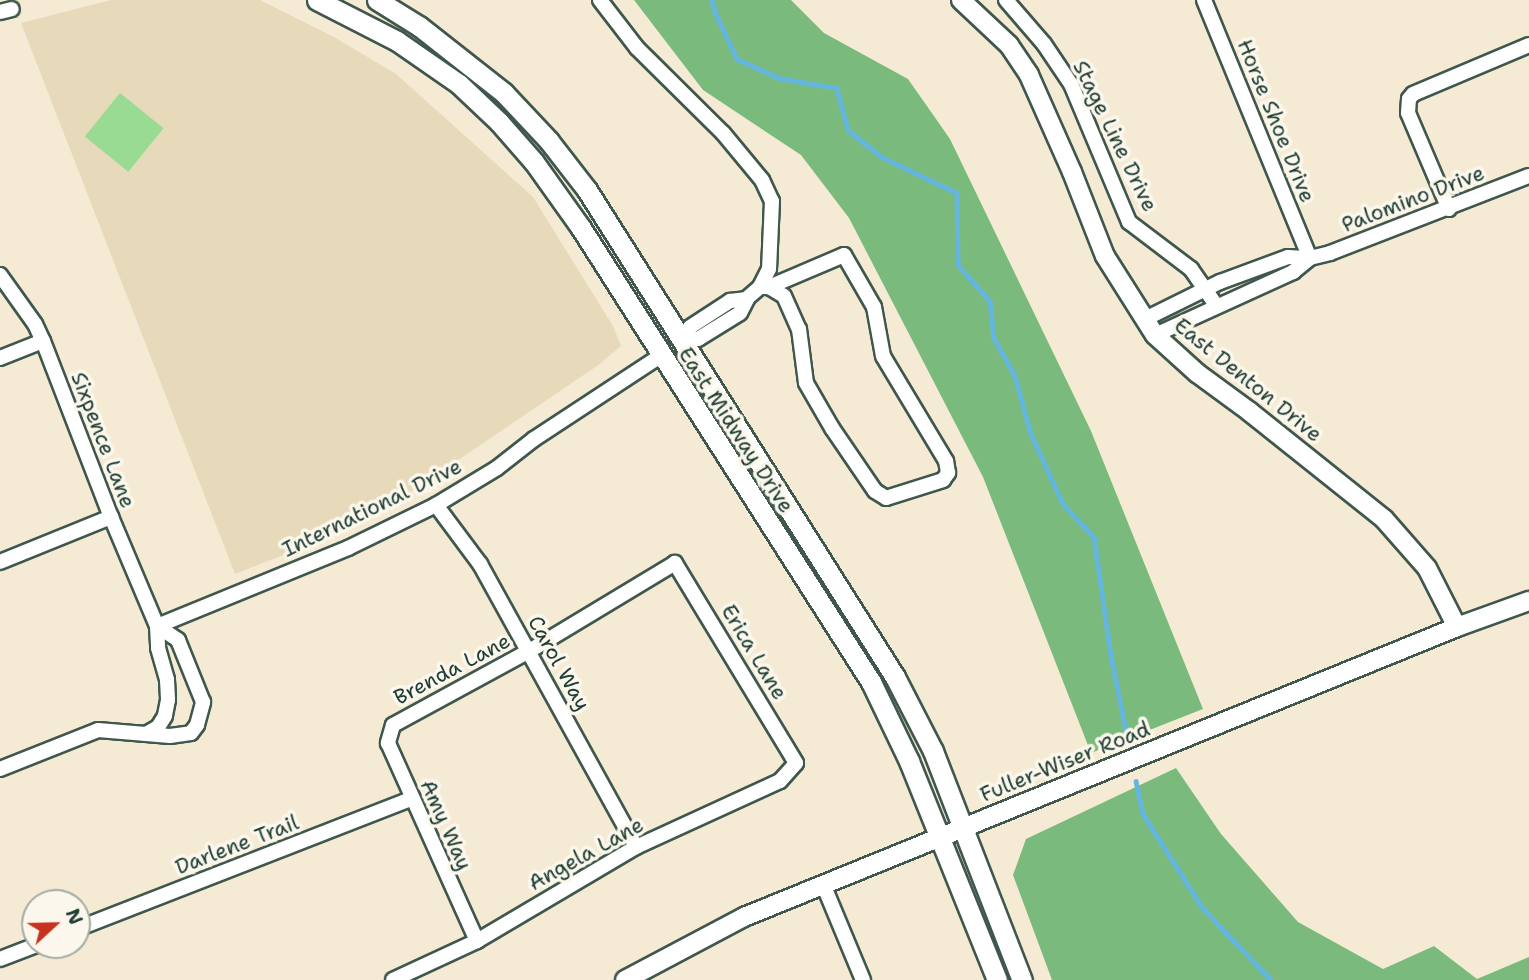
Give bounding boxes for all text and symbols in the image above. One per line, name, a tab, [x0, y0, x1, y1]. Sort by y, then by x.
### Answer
street label: Horse Shoe Drive	[1232, 36, 1320, 206]
street label: Stage Line Drive	[1068, 56, 1162, 216]
street label: Palomino Drive	[1338, 160, 1488, 238]
street label: East Denton Drive	[1169, 313, 1327, 447]
street label: East Midway Drive	[673, 342, 799, 518]
street label: Sixpence Lane	[66, 369, 140, 511]
street label: International Drive	[278, 454, 466, 562]
street label: Erica Lane	[716, 600, 792, 704]
street label: Carol Way	[523, 611, 595, 715]
street label: Brenda Lane	[390, 628, 514, 710]
street label: Fuller-Wiser Road	[976, 716, 1154, 808]
street label: Amy Way	[415, 776, 477, 874]
street label: Darlene Trail	[172, 810, 302, 880]
street label: Angela Lane	[524, 812, 648, 896]
north arrow	[21, 889, 91, 959]
text: N	[60, 905, 88, 928]

